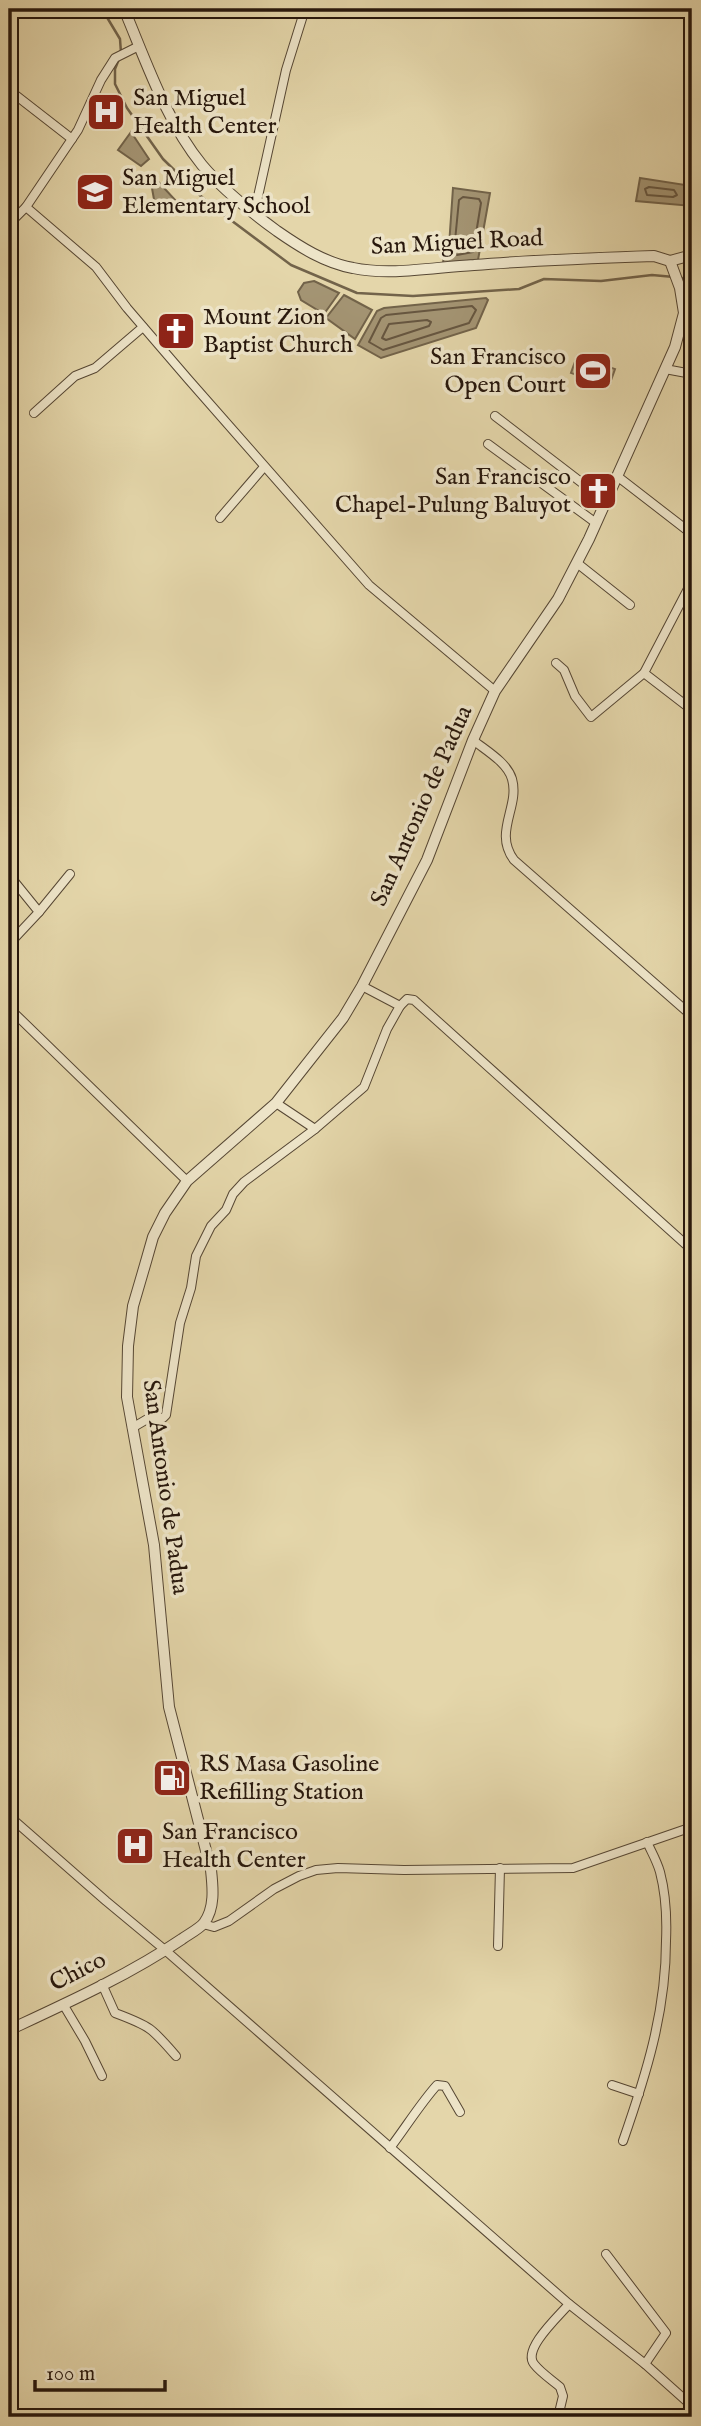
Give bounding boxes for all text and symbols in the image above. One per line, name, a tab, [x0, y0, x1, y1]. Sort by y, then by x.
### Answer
place label: San Miguel Health Center	[133, 83, 277, 142]
hospital icon: San Miguel Health Center	[85, 91, 127, 133]
place label: San Miguel Elementary School	[122, 163, 311, 222]
school or university icon: San Miguel Elementary School	[74, 171, 116, 213]
street label: San Miguel Road	[370, 223, 544, 263]
place label: Mount Zion Baptist Church	[203, 302, 353, 361]
church icon: Mount Zion Baptist Church	[155, 310, 197, 352]
place label: San Francisco Open Court	[430, 342, 566, 401]
sports icon: San Francisco Open Court	[572, 350, 614, 392]
place label: San Francisco Chapel-Pulung Baluyot	[335, 462, 571, 521]
church icon: San Francisco Chapel-Pulung Baluyot	[577, 470, 619, 512]
street label: San Antonio de Padua	[364, 700, 480, 911]
street label: San Antonio de Padua	[135, 1378, 196, 1597]
place label: RS Masa Gasoline Refilling Station	[199, 1749, 379, 1808]
fuel station icon: RS Masa Gasoline Refilling Station	[151, 1757, 193, 1799]
place label: San Francisco Health Center	[162, 1817, 306, 1876]
hospital icon: San Francisco Health Center	[114, 1825, 156, 1867]
street label: Chico	[44, 1945, 112, 1999]
scale bar	[35, 2349, 164, 2393]
text: 100 m	[46, 2361, 95, 2388]

